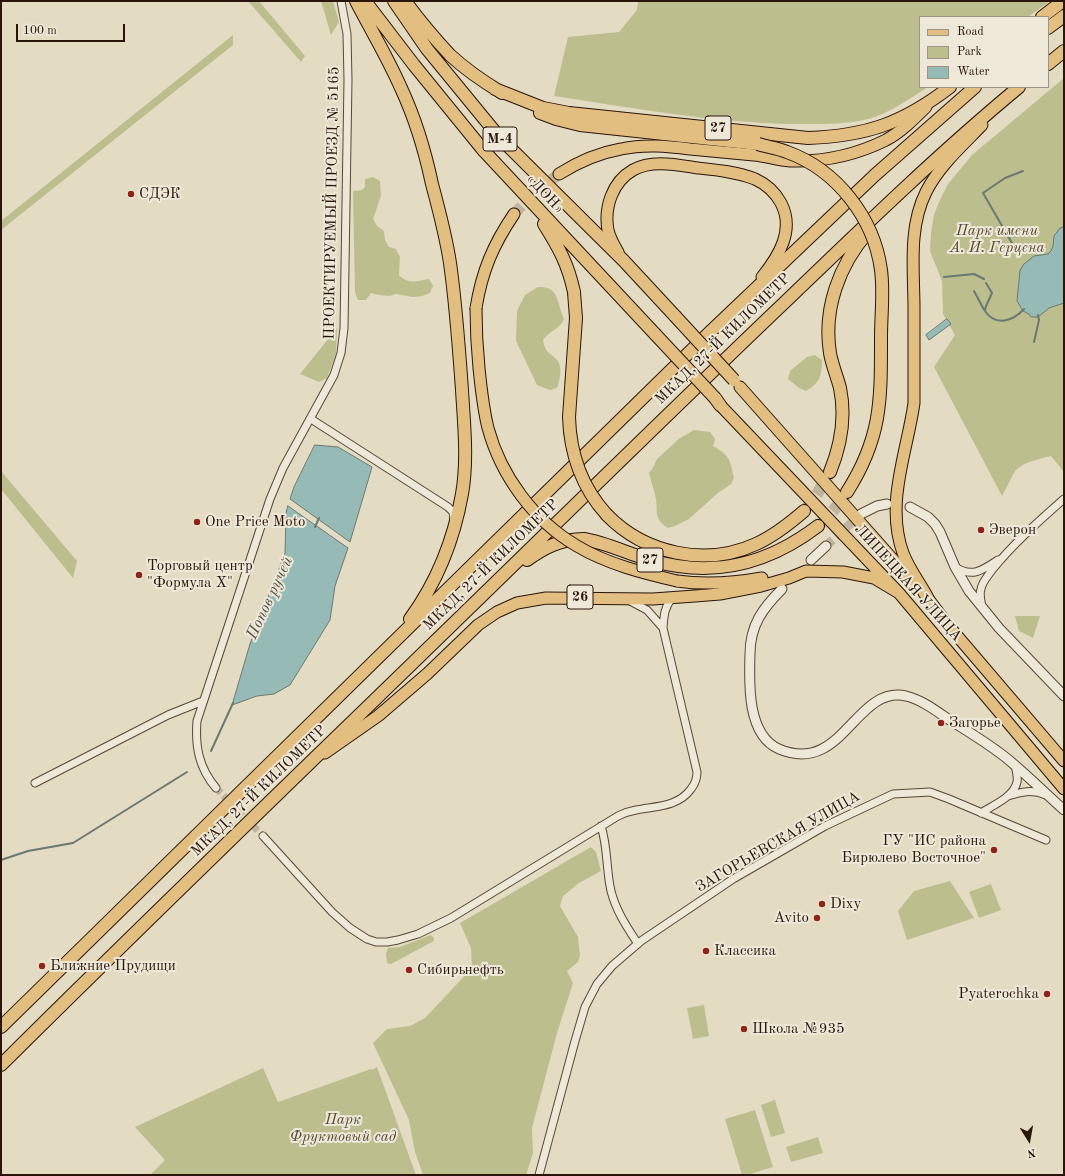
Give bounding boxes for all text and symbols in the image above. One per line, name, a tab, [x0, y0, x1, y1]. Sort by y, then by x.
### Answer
scale bar	[18, 16, 127, 42]
legend	[919, 16, 1049, 88]
text: 100 m	[23, 25, 57, 37]
text: Road	[957, 26, 984, 38]
text: Park	[957, 46, 982, 58]
street label: ПРОЕКТИРУЕМЫЙ ПРОЕЗД № 5165	[321, 66, 343, 340]
text: Water	[957, 66, 989, 78]
road number: 27	[705, 116, 731, 140]
road number: М-4	[483, 127, 517, 151]
street label: «ДОН»	[522, 170, 568, 218]
place label: СДЭК	[139, 185, 181, 203]
marker: СДЭК	[126, 189, 136, 199]
park label: Парк имени А. И. Герцена	[949, 222, 1045, 257]
street label: МКАД, 27-Й КИЛОМЕТР	[652, 270, 794, 408]
street label: МКАД, 27-Й КИЛОМЕТР	[420, 496, 562, 634]
place label: One Price Moto	[205, 513, 305, 531]
marker: One Price Moto	[192, 517, 202, 527]
street label: ЛИПЕЦКАЯ УЛИЦА	[851, 521, 965, 645]
place label: Эверон	[989, 521, 1036, 539]
marker: Эверон	[976, 525, 986, 535]
road number: 27	[637, 548, 663, 572]
water label: Попов ручей	[242, 554, 298, 642]
place label: Торговый центр "Формула X"	[147, 557, 253, 592]
marker: Торговый центр "Формула X"	[134, 570, 144, 580]
road number: 26	[567, 585, 593, 609]
place label: Загорье	[949, 714, 1001, 732]
marker: Загорье	[936, 718, 946, 728]
street label: МКАД, 27-Й КИЛОМЕТР	[188, 722, 330, 860]
street label: ЗАГОРЬЕВСКАЯ УЛИЦА	[693, 788, 863, 896]
place label: ГУ "ИС района Бирюлево Восточное"	[841, 832, 986, 867]
marker: ГУ "ИС района Бирюлево Восточное"	[989, 845, 999, 855]
place label: Dixy	[830, 895, 861, 913]
marker: Dixy	[817, 899, 827, 909]
place label: Avito	[774, 909, 809, 927]
marker: Avito	[812, 913, 822, 923]
place label: Классика	[714, 942, 776, 960]
marker: Классика	[701, 946, 711, 956]
place label: Ближние Прудищи	[50, 957, 176, 975]
marker: Ближние Прудищи	[37, 961, 47, 971]
place label: Сибирьнефть	[417, 961, 504, 979]
marker: Сибирьнефть	[404, 965, 414, 975]
place label: Pyaterochka	[958, 985, 1039, 1003]
marker: Pyaterochka	[1042, 989, 1052, 999]
place label: Школа №935	[752, 1020, 845, 1038]
marker: Школа №935	[739, 1024, 749, 1034]
park label: Парк Фруктовый сад	[290, 1111, 396, 1146]
north arrow	[1009, 1120, 1049, 1160]
text: N	[1026, 1146, 1037, 1158]

